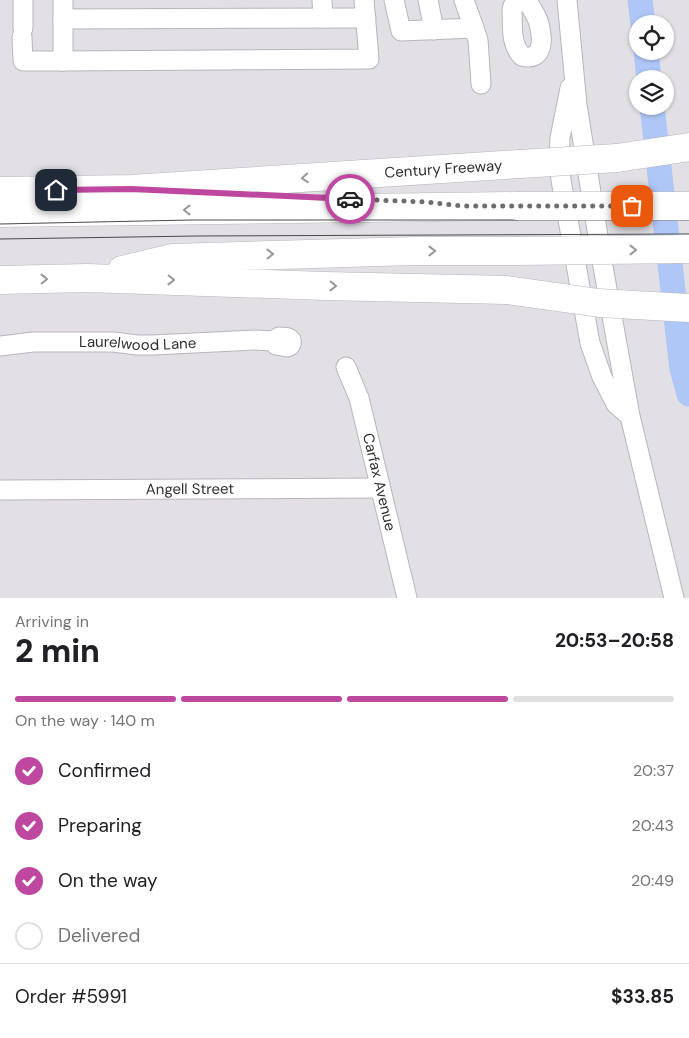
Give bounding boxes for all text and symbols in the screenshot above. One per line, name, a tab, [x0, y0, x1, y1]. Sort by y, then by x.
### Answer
map controls	[629, 15, 674, 115]
button: locate	[629, 15, 674, 60]
button: layers	[629, 70, 674, 115]
street label: Century Freeway	[384, 155, 503, 183]
pin	[35, 169, 77, 211]
one-way arrow	[301, 173, 309, 184]
courier	[325, 174, 375, 224]
icon: home	[42, 176, 70, 204]
icon: car	[336, 185, 364, 213]
pin	[611, 185, 653, 227]
icon: bag	[618, 192, 646, 220]
one-way arrow	[182, 205, 190, 215]
one-way arrow	[629, 245, 637, 255]
one-way arrow	[428, 246, 436, 256]
one-way arrow	[266, 249, 274, 260]
one-way arrow	[40, 274, 48, 284]
one-way arrow	[167, 275, 175, 286]
one-way arrow	[330, 281, 337, 291]
street label: Laurelwood Lane	[79, 332, 197, 355]
street label: Carfax Avenue	[358, 431, 401, 533]
street label: Angell Street	[146, 479, 234, 499]
text: Arriving in	[15, 611, 89, 632]
text: 20:53–20:58	[555, 628, 674, 653]
text: 2 min	[15, 630, 100, 672]
text: On the way · 140 m	[15, 710, 155, 731]
icon: check	[15, 757, 43, 785]
text: Confirmed	[58, 758, 151, 783]
text: 20:37	[633, 760, 674, 781]
icon: check	[15, 812, 43, 840]
text: Preparing	[58, 813, 142, 838]
text: 20:43	[632, 815, 674, 836]
icon: check	[15, 867, 43, 895]
text: On the way	[58, 868, 158, 893]
text: 20:49	[631, 870, 674, 891]
text: Delivered	[58, 923, 140, 948]
text: Order #5991	[15, 984, 127, 1009]
text: $33.85	[611, 984, 674, 1009]

